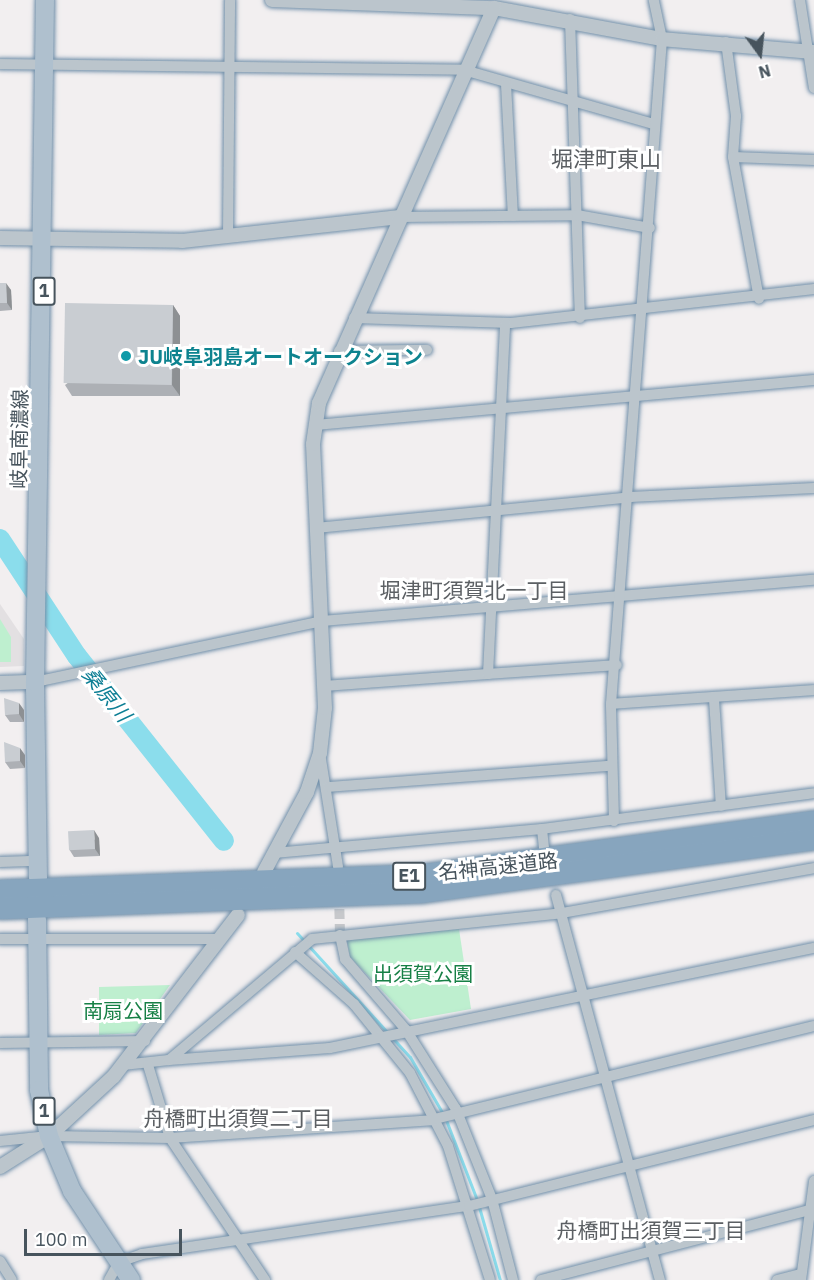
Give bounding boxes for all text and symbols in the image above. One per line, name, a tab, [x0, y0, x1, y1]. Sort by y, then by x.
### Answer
north arrow	[730, 24, 790, 84]
text: N	[756, 60, 773, 83]
district label: 堀津町東山	[551, 146, 661, 172]
road number: 1	[32, 276, 56, 306]
place label: JU岐阜羽島オートオークション	[138, 344, 423, 368]
marker: JU岐阜羽島オートオークション	[119, 349, 133, 363]
street label: 岐阜南濃線	[6, 389, 32, 489]
district label: 堀津町須賀北一丁目	[380, 577, 568, 603]
water label: 桑原川	[77, 662, 137, 726]
street label: 名神高速道路	[437, 848, 559, 884]
road number: E1	[391, 861, 427, 891]
park label: 出須賀公園	[373, 961, 473, 985]
park label: 南扇公園	[83, 998, 163, 1022]
road number: 1	[32, 1096, 56, 1126]
district label: 舟橋町出須賀二丁目	[144, 1105, 332, 1131]
scale bar	[27, 1217, 184, 1255]
district label: 舟橋町出須賀三丁目	[557, 1217, 745, 1243]
text: 100 m	[35, 1228, 87, 1251]

